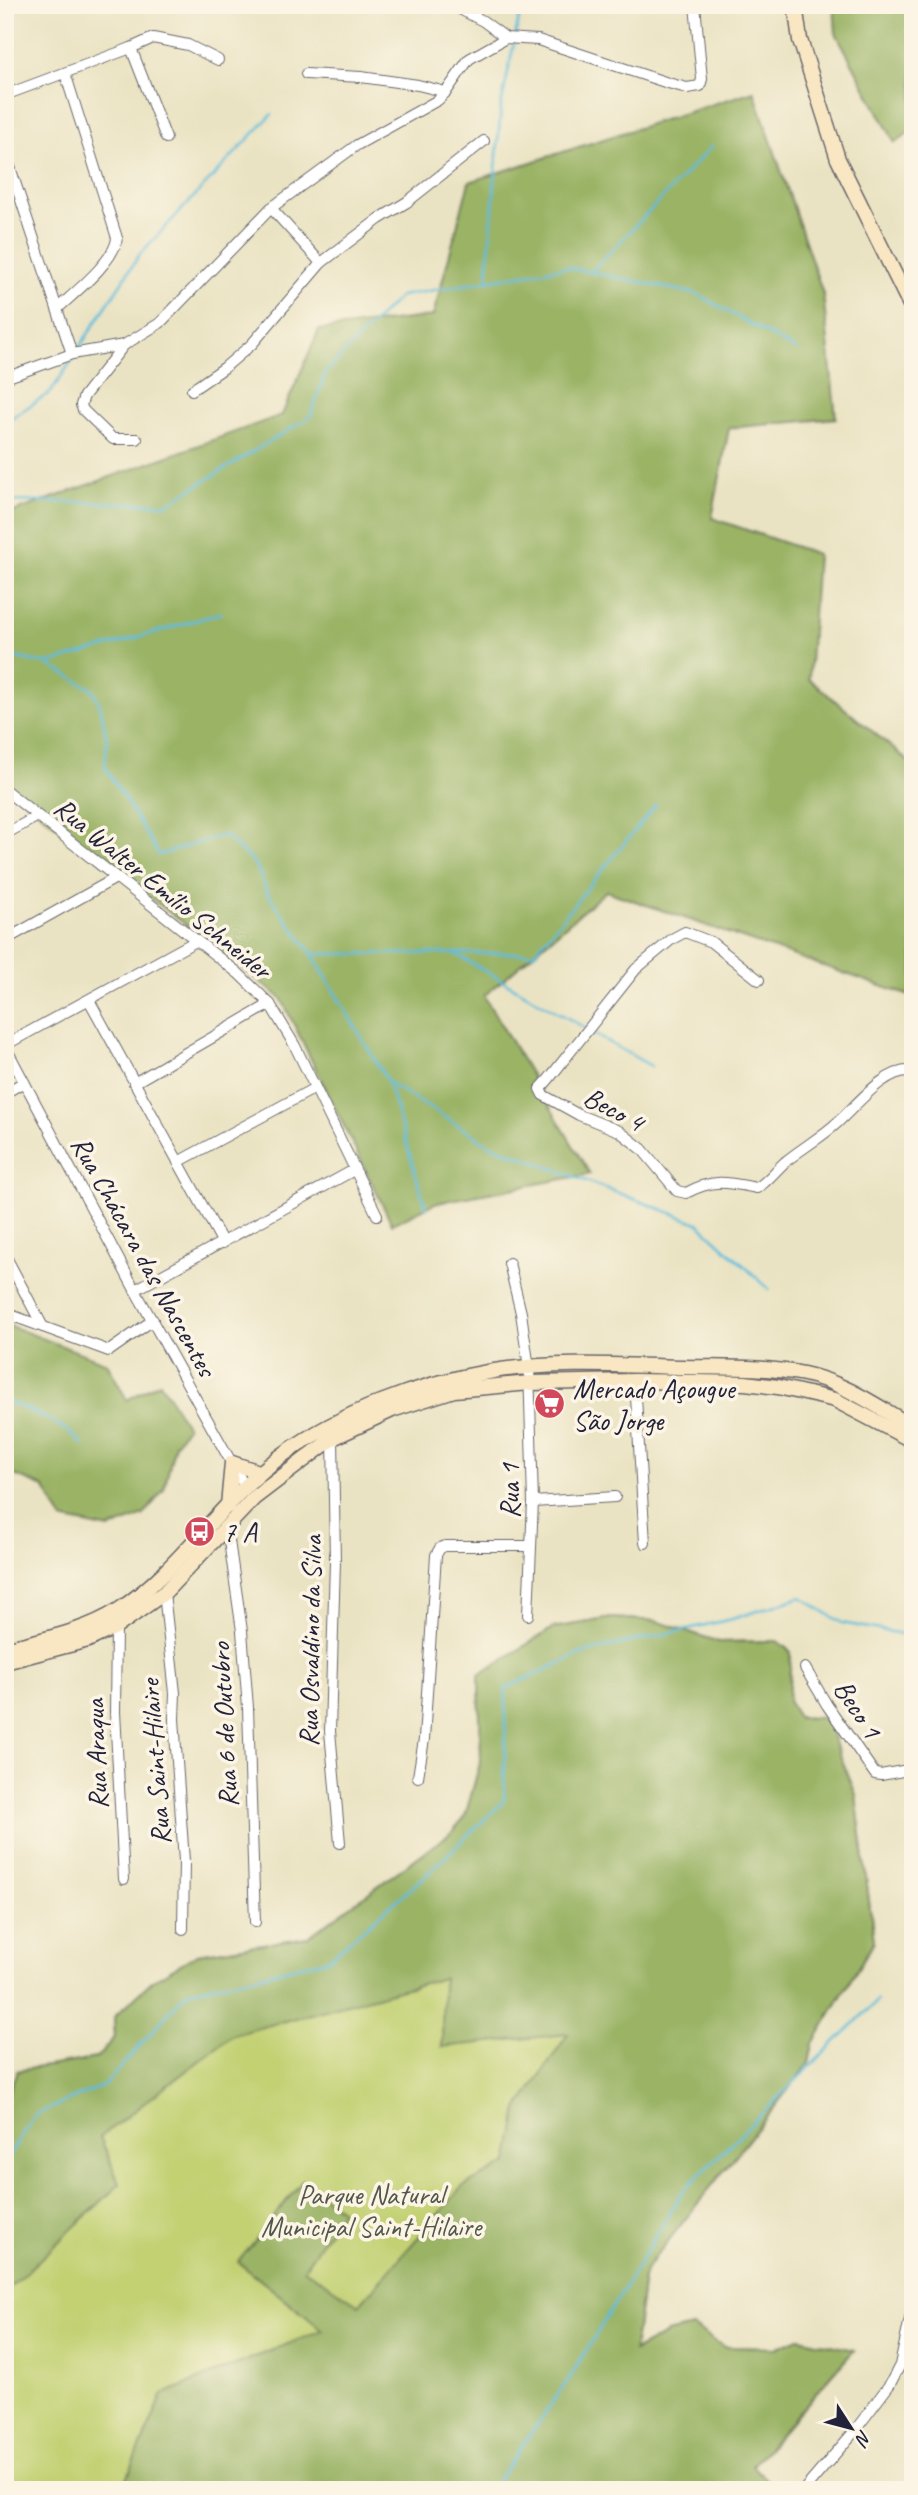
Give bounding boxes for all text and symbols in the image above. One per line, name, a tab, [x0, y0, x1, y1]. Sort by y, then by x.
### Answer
street label: Rua Walter Emílio Schneider	[47, 790, 280, 988]
street label: Beco 4	[578, 1079, 652, 1140]
street label: Rua Chácara das Nascentes	[63, 1130, 226, 1384]
place label: Mercado Açougue São Jorge	[573, 1371, 737, 1438]
supermarket icon: Mercado Açougue São Jorge	[533, 1387, 567, 1421]
street label: Rua 1	[492, 1462, 527, 1519]
bus stop icon: 7 A	[183, 1514, 217, 1548]
place label: 7 A	[223, 1514, 258, 1549]
street label: Rua Osvaldino da Silva	[291, 1533, 329, 1747]
street label: Rua 6 de Outubro	[202, 1640, 246, 1808]
street label: Beco 1	[826, 1673, 891, 1746]
street label: Rua Saint-Hilaire	[132, 1676, 178, 1846]
street label: Rua Araqua	[77, 1697, 115, 1810]
park label: Parque Natural Municipal Saint-Hilaire	[261, 2177, 483, 2244]
north arrow	[816, 2394, 886, 2464]
text: N	[849, 2426, 877, 2452]

